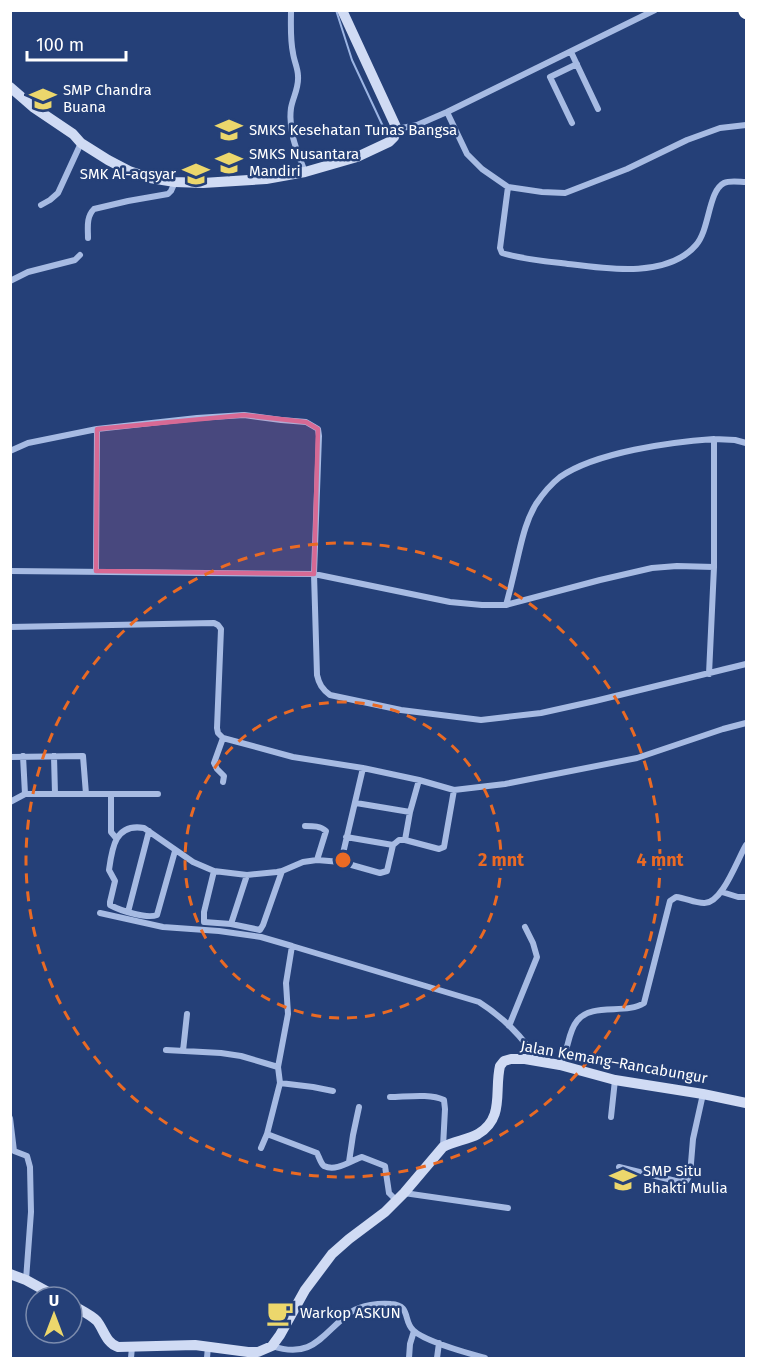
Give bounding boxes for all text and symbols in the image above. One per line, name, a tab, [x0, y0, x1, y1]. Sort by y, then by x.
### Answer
scale bar	[27, 24, 126, 62]
text: 100 m	[36, 34, 84, 56]
place label: SMP Chandra Buana	[63, 81, 152, 116]
school or university icon: SMP Chandra Buana	[28, 84, 58, 114]
school or university icon: SMKS Kesehatan Tunas Bangsa	[214, 115, 244, 145]
place label: SMKS Kesehatan Tunas Bangsa	[249, 121, 457, 139]
place label: SMKS Nusantara Mandiri	[249, 145, 359, 180]
school or university icon: SMKS Nusantara Mandiri	[214, 148, 244, 178]
school or university icon: SMK Al-aqsyar	[181, 159, 211, 189]
place label: SMK Al-aqsyar	[80, 165, 176, 183]
text: 2 mnt	[478, 849, 525, 871]
text: 4 mnt	[637, 849, 685, 871]
centre of rings	[333, 850, 353, 870]
street label: Jalan Kemang–Rancabungur	[519, 1037, 709, 1087]
place label: SMP Situ Bhakti Mulia	[643, 1162, 728, 1197]
school or university icon: SMP Situ Bhakti Mulia	[608, 1165, 638, 1195]
north arrow	[24, 1285, 84, 1345]
text: U	[49, 1291, 59, 1310]
cafe icon: Warkop ASKUN	[265, 1298, 295, 1328]
place label: Warkop ASKUN	[300, 1304, 401, 1322]

